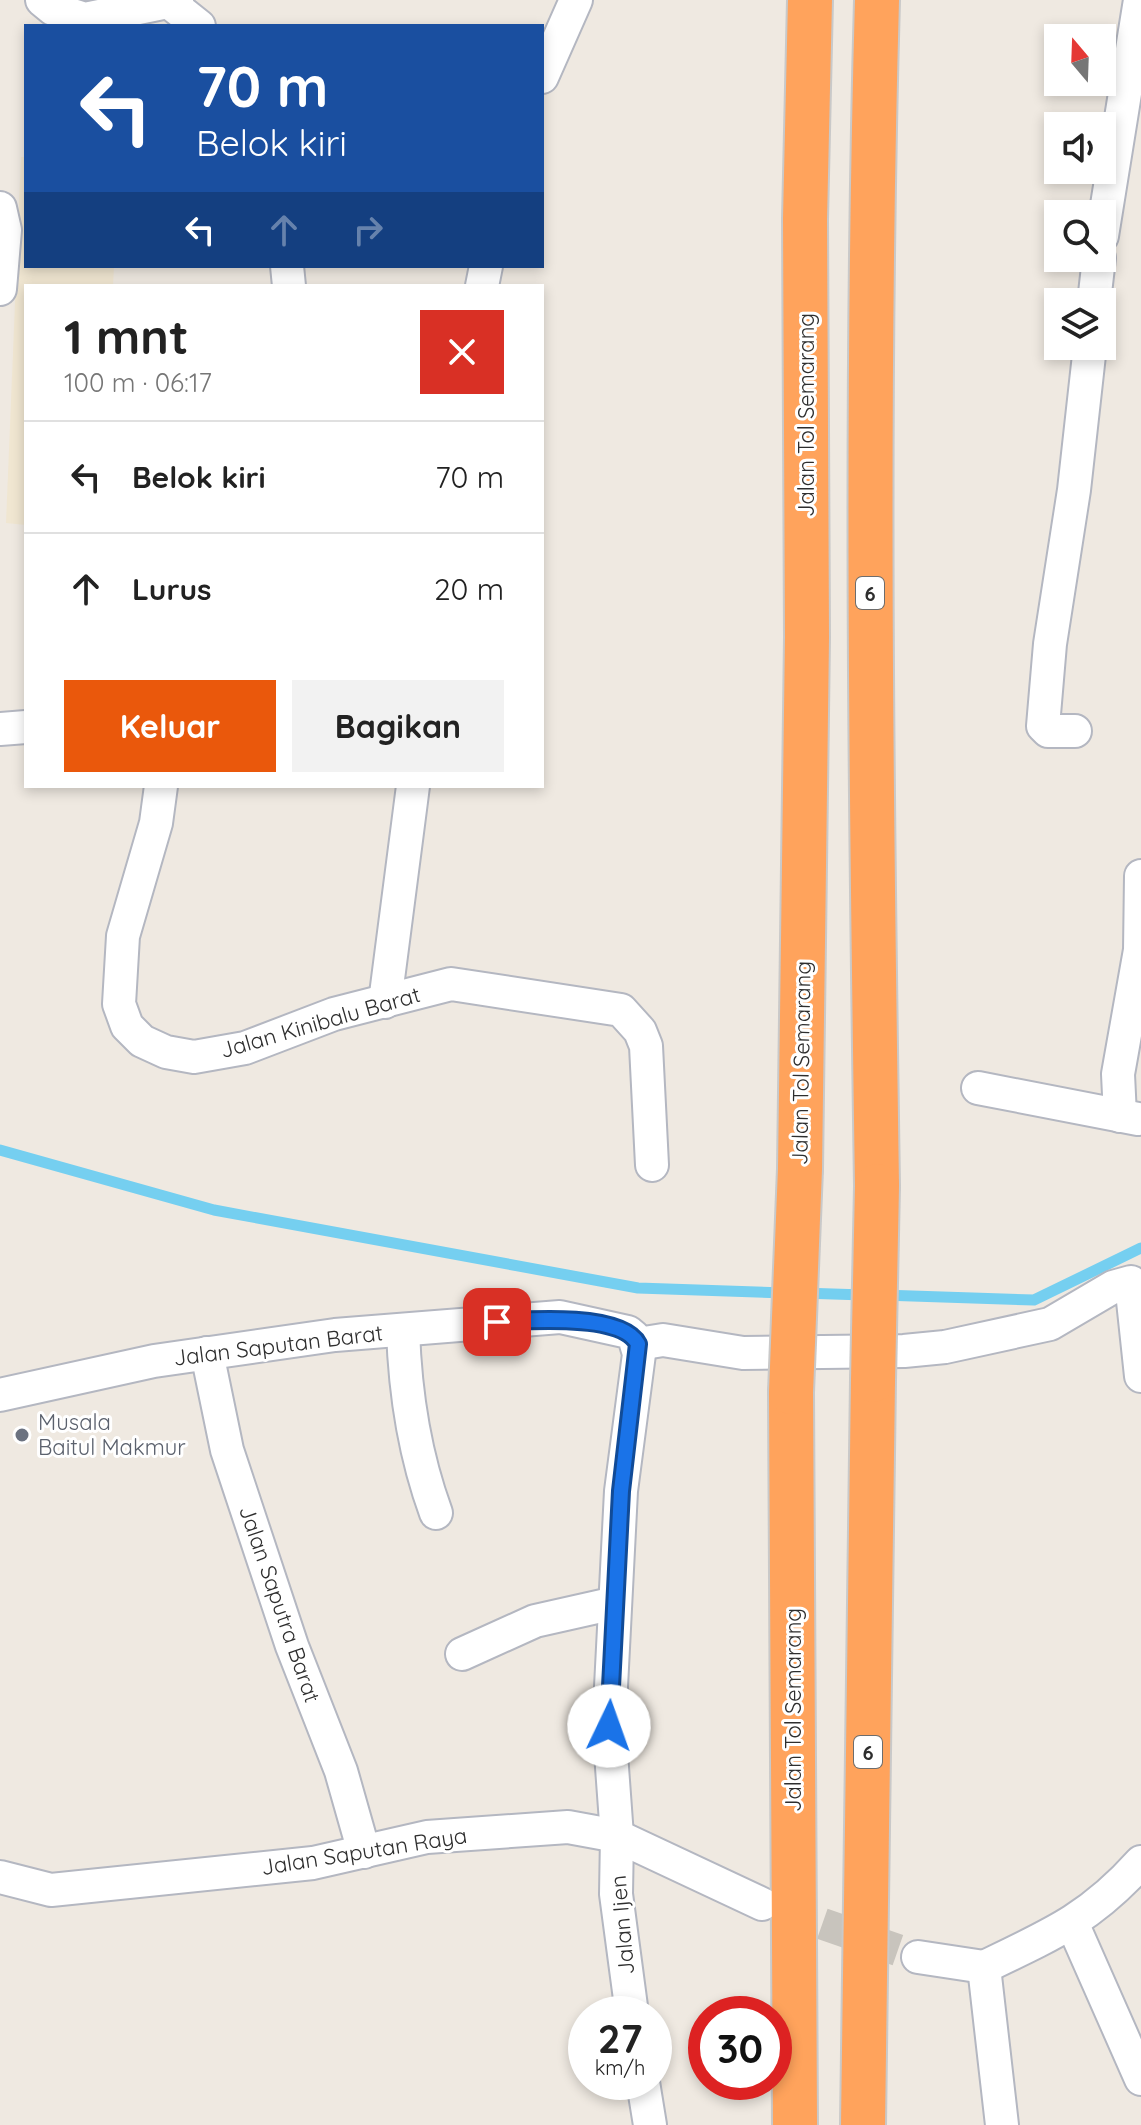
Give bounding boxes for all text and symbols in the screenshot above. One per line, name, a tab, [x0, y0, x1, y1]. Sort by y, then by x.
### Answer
north arrow	[1044, 24, 1116, 96]
map controls	[1044, 24, 1116, 360]
text: 70 m	[196, 51, 328, 121]
icon: left	[64, 56, 168, 160]
button: sound	[1044, 112, 1116, 184]
text: Belok kiri	[196, 120, 347, 165]
button: search	[1044, 200, 1116, 272]
icon: left	[178, 208, 222, 252]
icon: ahead	[262, 208, 306, 252]
icon: right	[346, 208, 390, 252]
button: layers	[1044, 288, 1116, 360]
text: 1 mnt	[64, 306, 189, 366]
button: close	[420, 310, 504, 394]
street label: Jalan Tol Semarang	[792, 313, 820, 517]
text: 100 m · 06:17	[64, 366, 212, 399]
icon: left	[64, 455, 108, 499]
text: Belok kiri	[132, 458, 266, 496]
text: 70 m	[435, 458, 504, 496]
icon: ahead	[64, 567, 108, 611]
text: Lurus	[132, 570, 212, 608]
text: 20 m	[434, 570, 504, 608]
road number: 6	[856, 577, 884, 609]
button: Keluar	[64, 680, 276, 772]
button: Bagikan	[292, 680, 504, 772]
street label: Jalan Tol Semarang	[785, 961, 817, 1165]
street label: Jalan Kinibalu Barat	[217, 980, 423, 1064]
pin	[463, 1288, 531, 1356]
icon: arrive	[475, 1300, 519, 1344]
street label: Jalan Saputan Barat	[172, 1318, 384, 1372]
place label: Musala Baitul Makmur	[38, 1408, 186, 1461]
marker: Musala Baitul Makmur	[13, 1426, 31, 1444]
street label: Jalan Saputra Barat	[233, 1502, 327, 1706]
street label: Jalan Tol Semarang	[779, 1608, 807, 1812]
position arrow	[567, 1684, 651, 1768]
road number: 6	[854, 1736, 882, 1768]
street label: Jalan Saputan Raya	[259, 1821, 469, 1881]
street label: Jalan Ijen	[604, 1874, 640, 1976]
speed limit sign: 30	[688, 1996, 792, 2100]
text: 27	[598, 2013, 642, 2063]
text: km/h	[595, 2055, 645, 2080]

